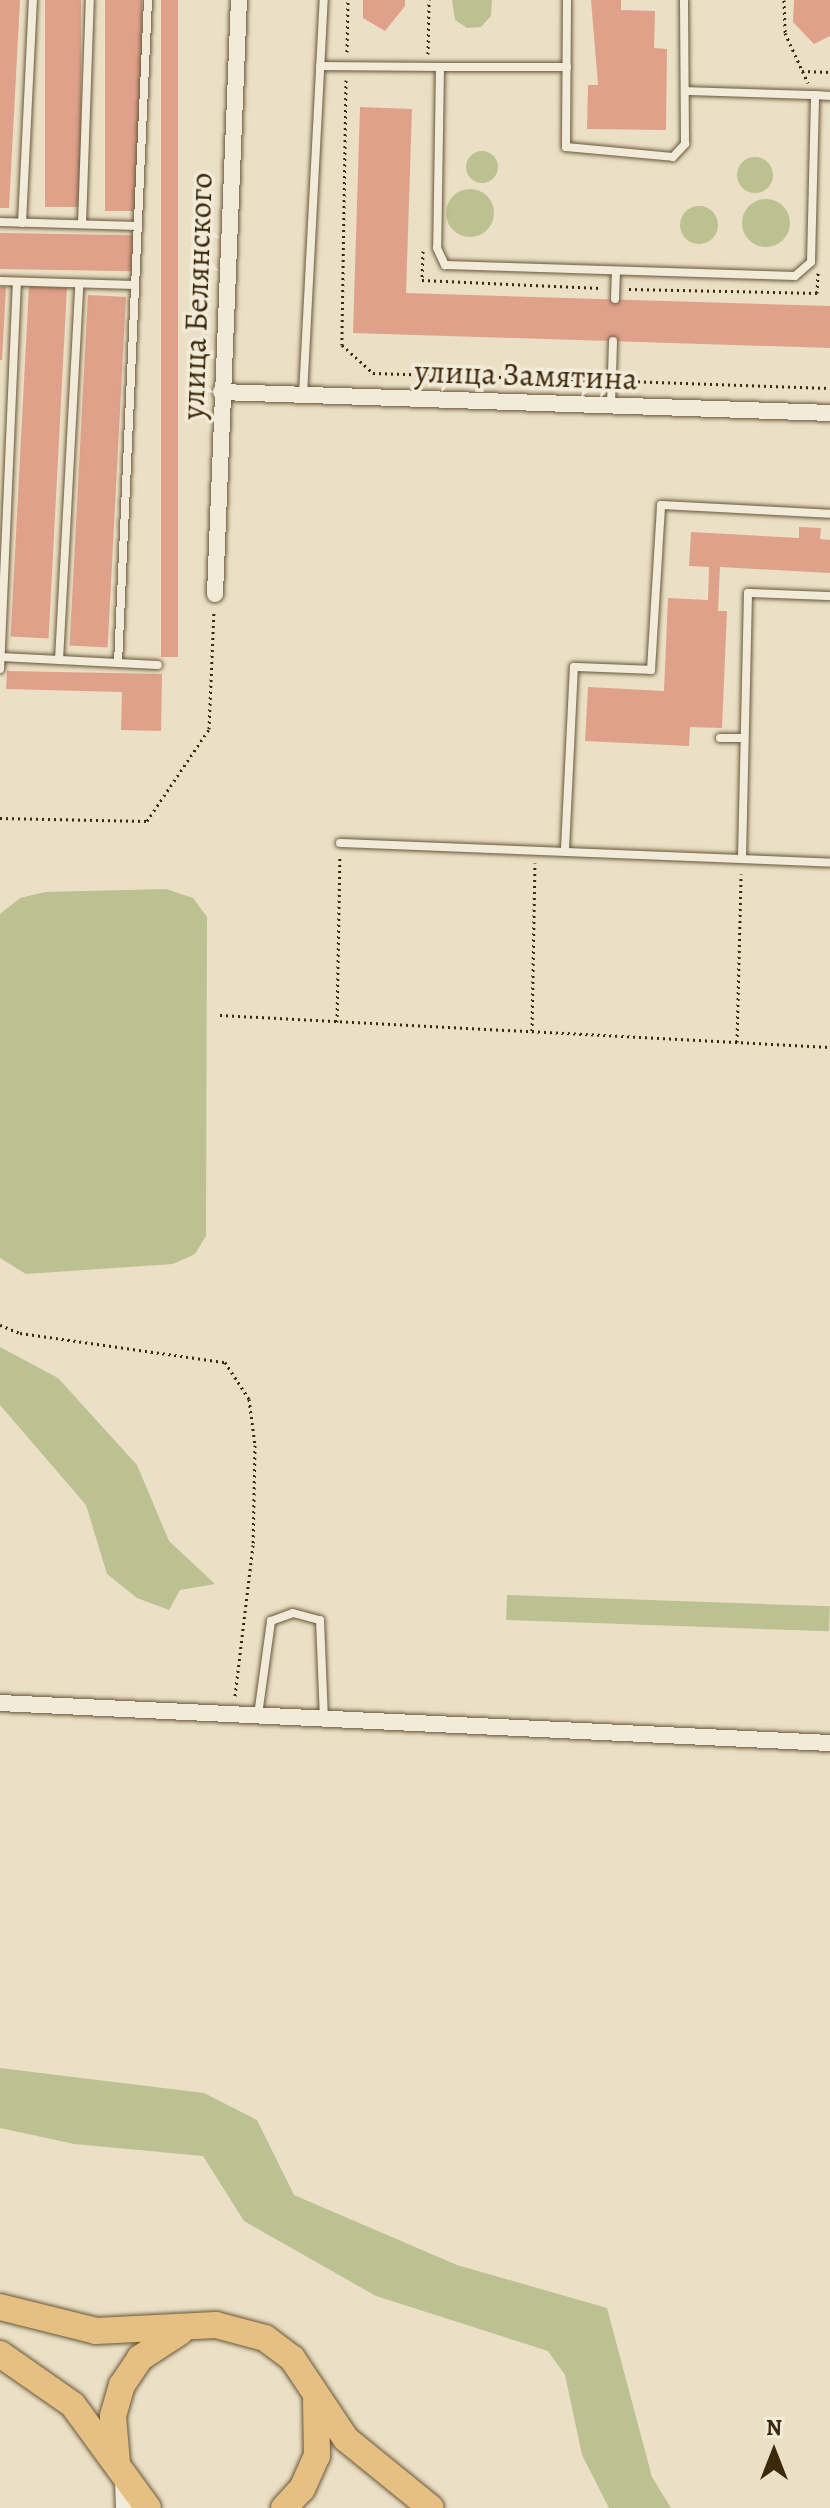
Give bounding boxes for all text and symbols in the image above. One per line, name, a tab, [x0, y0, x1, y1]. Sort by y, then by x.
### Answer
street label: улица Белянского	[173, 172, 221, 420]
street label: улица Замятина	[414, 352, 638, 398]
north arrow	[734, 2412, 814, 2492]
text: N	[766, 2413, 782, 2443]

